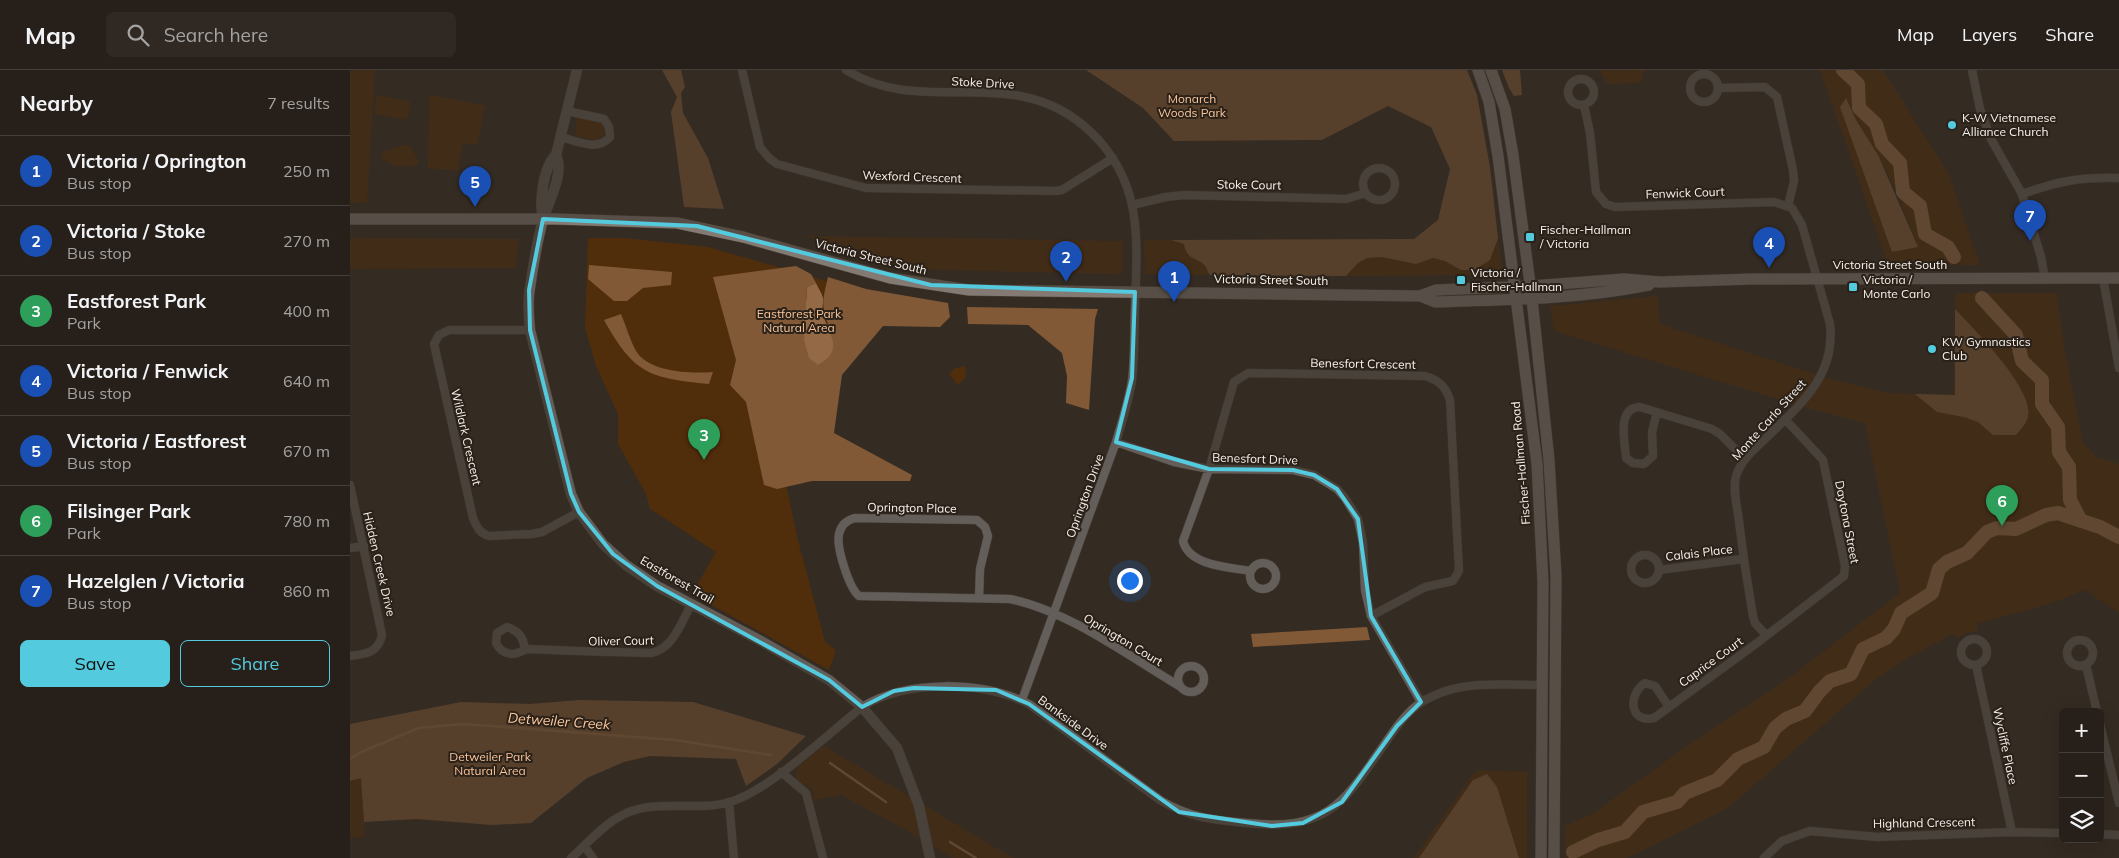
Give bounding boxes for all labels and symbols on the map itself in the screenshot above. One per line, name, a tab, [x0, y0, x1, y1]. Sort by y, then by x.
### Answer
street label: Stoke Drive	[951, 73, 1015, 92]
park label: Monarch Woods Park	[1158, 91, 1227, 120]
place label: K-W Vietnamese Alliance Church	[1962, 110, 2056, 139]
marker: K-W Vietnamese Alliance Church	[1946, 119, 1958, 131]
pin: 5	[459, 166, 491, 207]
street label: Wexford Crescent	[862, 167, 962, 186]
street label: Stoke Court	[1217, 176, 1281, 193]
street label: Fenwick Court	[1645, 184, 1725, 201]
pin: 7	[2014, 200, 2046, 241]
place label: Fischer-Hallman / Victoria	[1539, 222, 1631, 251]
pin: 4	[1753, 227, 1785, 268]
marker: Fischer-Hallman / Victoria	[1524, 231, 1536, 243]
street label: Victoria Street South	[814, 235, 928, 278]
pin: 2	[1050, 241, 1082, 282]
street label: Victoria Street South	[1833, 257, 1947, 272]
pin: 1	[1158, 261, 1190, 302]
place label: Victoria / Fischer-Hallman	[1471, 265, 1562, 294]
street label: Victoria Street South	[1214, 271, 1328, 288]
place label: Victoria / Monte Carlo	[1863, 272, 1930, 301]
marker: Victoria / Fischer-Hallman	[1455, 274, 1467, 286]
marker: Victoria / Monte Carlo	[1847, 281, 1859, 293]
park label: Eastforest Park Natural Area	[757, 306, 842, 335]
place label: KW Gymnastics Club	[1942, 334, 2031, 363]
marker: KW Gymnastics Club	[1926, 343, 1938, 355]
street label: Benesfort Crescent	[1310, 355, 1416, 372]
street label: Monte Carlo Street	[1728, 376, 1809, 463]
street label: Wildlark Crescent	[448, 387, 485, 487]
street label: Fischer-Hallman Road	[1508, 401, 1533, 525]
pin: 3	[688, 419, 720, 460]
street label: Benesfort Drive	[1212, 450, 1298, 467]
street label: Oprington Drive	[1062, 452, 1107, 540]
street label: Daytona Street	[1832, 479, 1863, 565]
pin: 6	[1986, 485, 2018, 526]
street label: Oprington Place	[867, 499, 957, 516]
street label: Hidden Creek Drive	[360, 510, 399, 618]
street label: Calais Place	[1665, 541, 1733, 564]
street label: Eastforest Trail	[638, 552, 717, 607]
your location	[1117, 568, 1143, 594]
street label: Oprington Court	[1081, 610, 1165, 669]
street label: Oliver Court	[588, 632, 654, 649]
street label: Caprice Court	[1676, 633, 1746, 690]
street label: Bankside Drive	[1035, 692, 1111, 753]
street label: Wycliffe Place	[1990, 706, 2021, 786]
water label: Detweiler Creek	[507, 708, 612, 734]
park label: Detweiler Park Natural Area	[449, 749, 532, 778]
street label: Highland Crescent	[1873, 814, 1975, 831]

